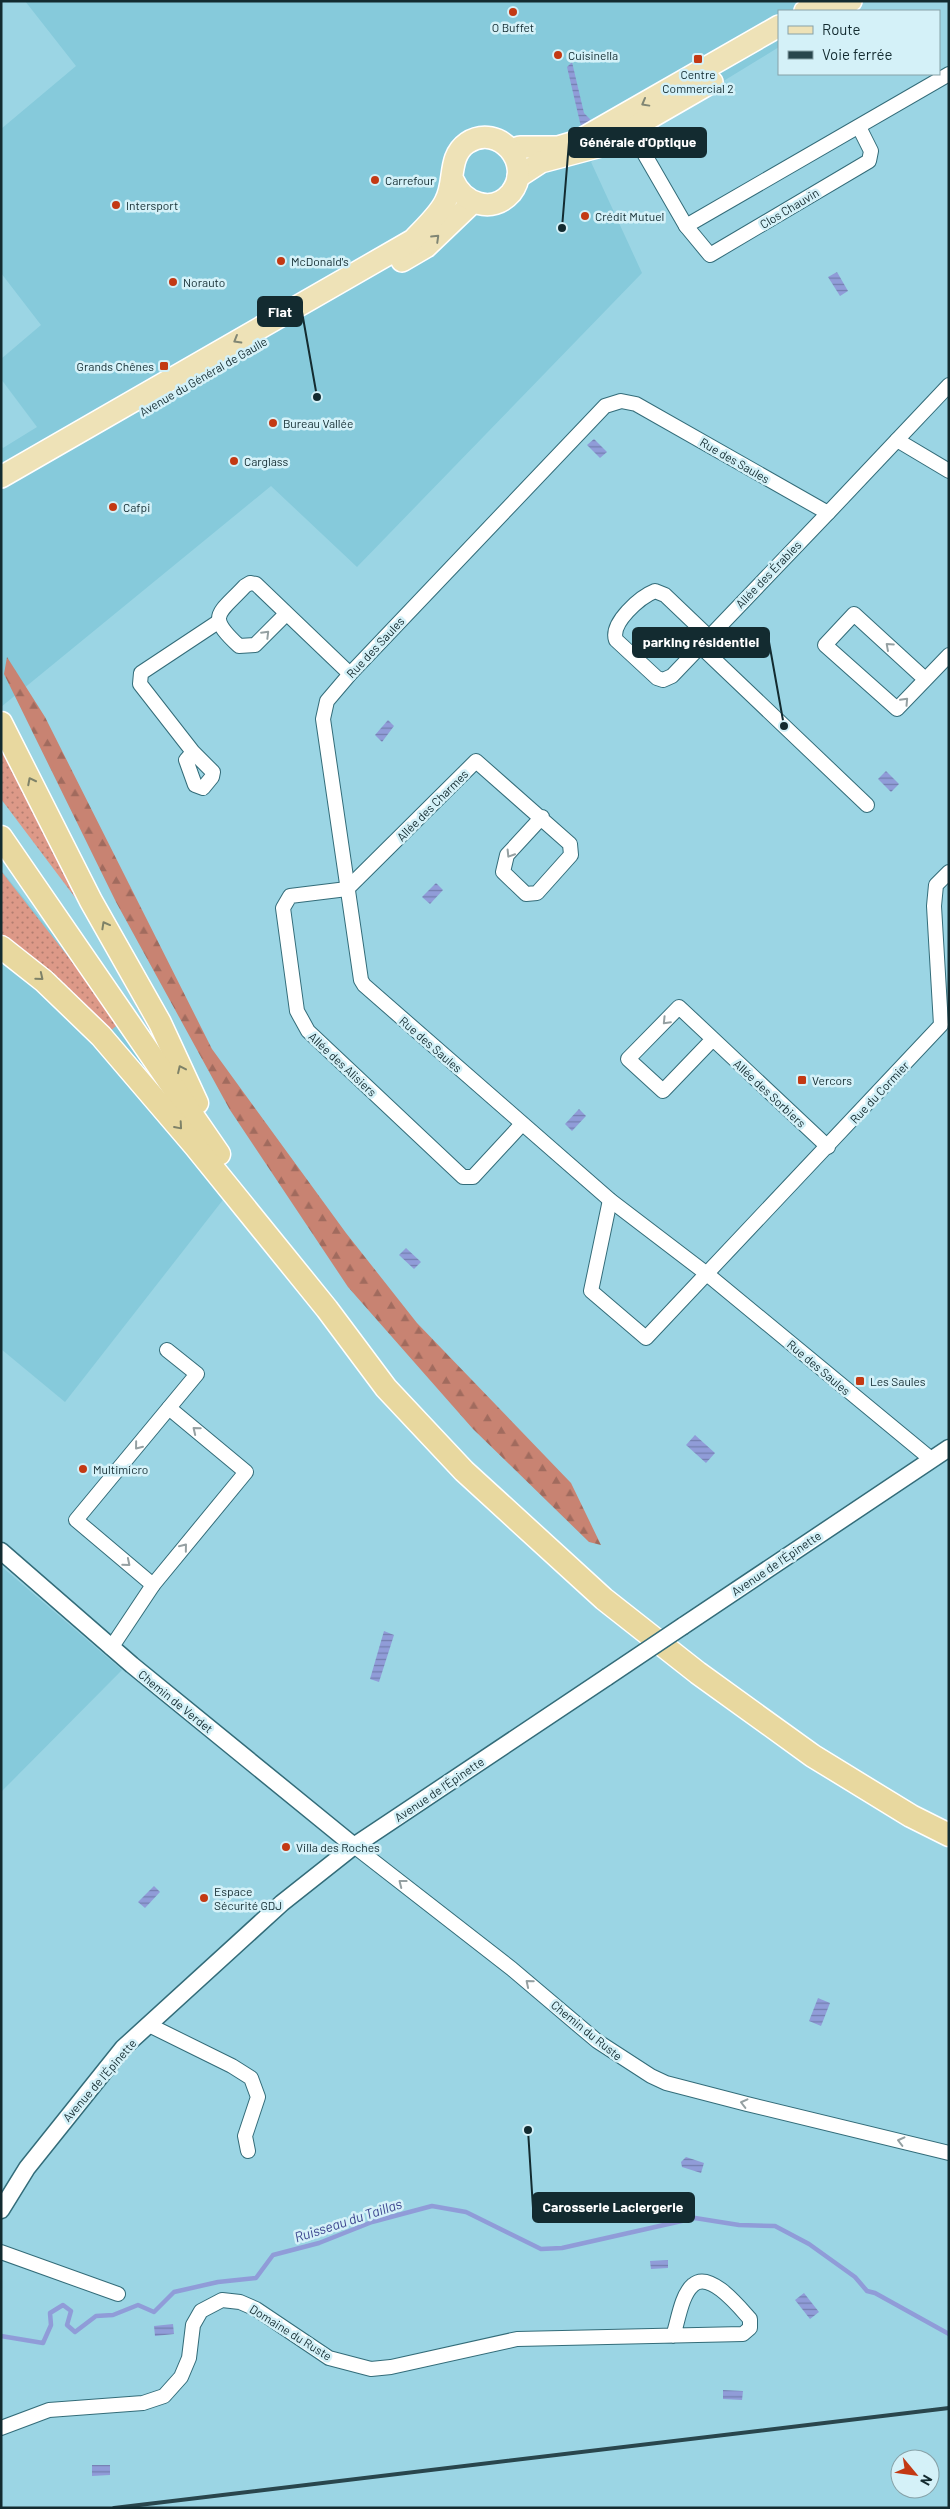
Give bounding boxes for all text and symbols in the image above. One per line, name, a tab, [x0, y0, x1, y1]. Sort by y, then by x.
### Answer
marker: O Buffet	[507, 6, 519, 18]
legend	[778, 10, 940, 75]
place label: O Buffet	[492, 20, 534, 34]
text: Route	[822, 20, 861, 38]
text: Voie ferrée	[822, 45, 893, 63]
place label: Cuisinella	[568, 48, 618, 62]
marker: Cuisinella	[552, 49, 564, 61]
marker: Centre Commercial 2	[692, 53, 704, 65]
place label: Centre Commercial 2	[662, 67, 734, 95]
one-way arrow	[642, 96, 651, 106]
callout: Générale d'Optique	[569, 128, 706, 157]
text: Générale d'Optique	[580, 133, 697, 150]
place label: Carrefour	[385, 173, 435, 187]
marker: Carrefour	[369, 174, 381, 186]
street label: Clos Chauvin	[757, 185, 821, 231]
place label: Intersport	[126, 198, 178, 212]
marker: Intersport	[110, 199, 122, 211]
place label: Crédit Mutuel	[595, 209, 664, 223]
marker: Crédit Mutuel	[579, 210, 591, 222]
one-way arrow	[430, 235, 439, 244]
place label: McDonald's	[291, 254, 349, 268]
marker: McDonald's	[275, 255, 287, 267]
place label: Norauto	[183, 275, 225, 289]
marker: Norauto	[167, 276, 179, 288]
callout: Fiat	[258, 297, 302, 326]
text: Fiat	[268, 303, 292, 320]
street label: Avenue du Général de Gaulle	[137, 334, 269, 418]
one-way arrow	[233, 334, 242, 344]
place label: Grands Chênes	[77, 359, 154, 373]
marker: Grands Chênes	[158, 360, 170, 372]
place label: Bureau Vallée	[283, 416, 353, 430]
marker: Bureau Vallée	[267, 417, 279, 429]
street label: Rue des Saules	[698, 434, 772, 486]
place label: Carglass	[244, 454, 288, 468]
marker: Carglass	[228, 455, 240, 467]
place label: Cafpi	[123, 500, 150, 514]
marker: Cafpi	[107, 501, 119, 513]
street label: Allée des Érables	[732, 537, 804, 611]
street label: Rue des Saules	[343, 614, 407, 680]
callout: parking résidentiel	[633, 628, 769, 657]
one-way arrow	[260, 631, 269, 640]
text: parking résidentiel	[643, 633, 759, 650]
one-way arrow	[886, 643, 895, 652]
one-way arrow	[899, 697, 908, 706]
street label: Allée des Charmes	[393, 766, 471, 844]
one-way arrow	[27, 777, 37, 786]
one-way arrow	[507, 849, 517, 858]
one-way arrow	[102, 922, 112, 931]
one-way arrow	[34, 972, 43, 981]
street label: Rue des Saules	[397, 1013, 465, 1075]
one-way arrow	[662, 1015, 671, 1024]
street label: Allée des Alisiers	[306, 1029, 380, 1099]
street label: Allée des Sorbiers	[731, 1056, 809, 1130]
street label: Rue du Cormier	[847, 1058, 912, 1126]
one-way arrow	[177, 1065, 188, 1074]
place label: Vercors	[812, 1073, 852, 1087]
marker: Vercors	[796, 1074, 808, 1086]
one-way arrow	[173, 1121, 182, 1130]
street label: Rue des Saules	[785, 1337, 854, 1398]
place label: Les Saules	[870, 1374, 926, 1388]
marker: Les Saules	[854, 1375, 866, 1387]
one-way arrow	[193, 1428, 202, 1436]
one-way arrow	[134, 1440, 143, 1449]
place label: Multimicro	[93, 1462, 148, 1476]
marker: Multimicro	[77, 1463, 89, 1475]
street label: Avenue de l'Épinette	[729, 1528, 823, 1598]
one-way arrow	[178, 1544, 186, 1553]
one-way arrow	[121, 1557, 130, 1566]
street label: Chemin de Verdet	[136, 1667, 216, 1735]
street label: Avenue de l'Épinette	[392, 1754, 486, 1824]
place label: Villa des Roches	[296, 1840, 380, 1854]
marker: Villa des Roches	[280, 1841, 292, 1853]
one-way arrow	[398, 1879, 407, 1888]
place label: Espace Sécurité GDJ	[214, 1884, 282, 1912]
marker: Espace Sécurité GDJ	[198, 1892, 210, 1904]
one-way arrow	[526, 1980, 535, 1989]
street label: Chemin du Ruste	[549, 1997, 625, 2063]
street label: Avenue de l'Épinette	[59, 2036, 139, 2124]
one-way arrow	[740, 2098, 748, 2108]
one-way arrow	[897, 2136, 906, 2147]
callout: Carosserie Laclergerie	[533, 2193, 694, 2222]
water label: Ruisseau du Taillas	[292, 2194, 404, 2245]
text: Carosserie Laclergerie	[543, 2198, 684, 2215]
street label: Domaine du Ruste	[248, 2301, 334, 2363]
north arrow	[890, 2449, 940, 2499]
text: N	[917, 2472, 936, 2489]

